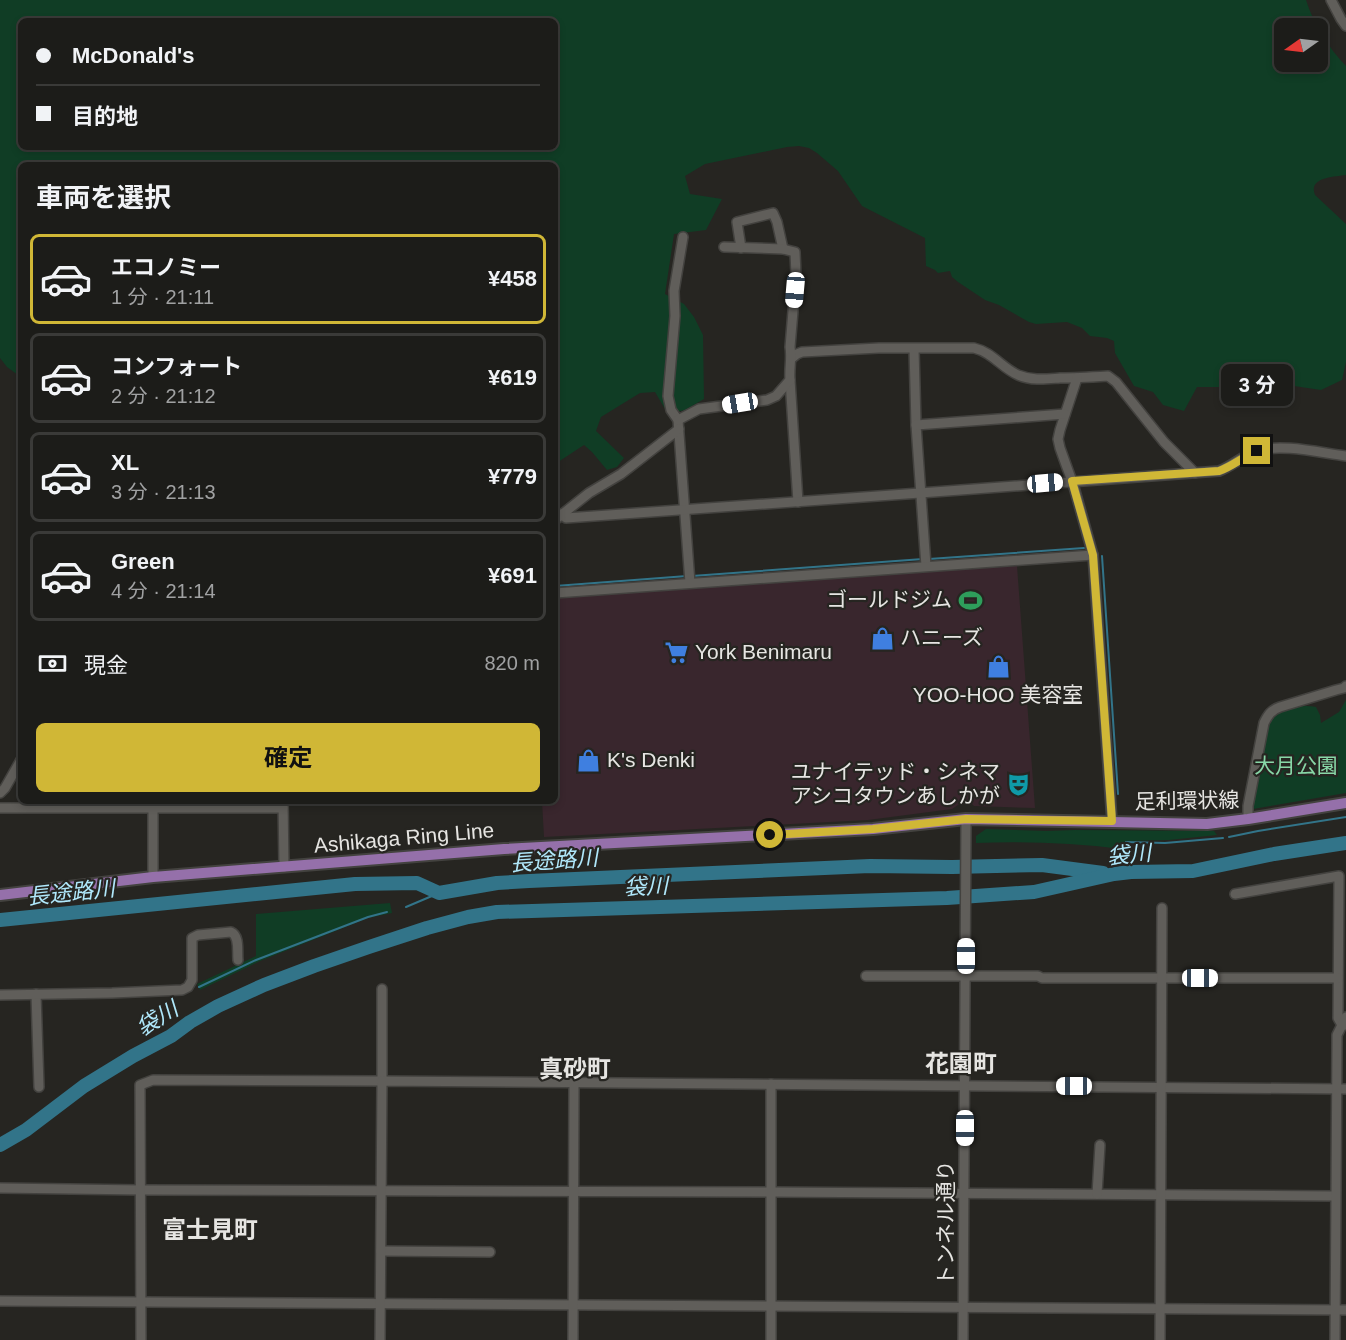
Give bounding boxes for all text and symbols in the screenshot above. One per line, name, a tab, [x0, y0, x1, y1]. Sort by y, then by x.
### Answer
north arrow	[1274, 18, 1328, 72]
map controls	[1274, 18, 1328, 72]
text: McDonald's	[72, 43, 195, 68]
text: 目的地	[72, 104, 138, 129]
text: 車両を選択	[36, 183, 171, 213]
icon: car	[39, 252, 93, 306]
text: エコノミー	[111, 255, 221, 280]
text: ¥458	[488, 266, 537, 291]
car	[784, 271, 806, 309]
text: 1 分 · 21:11	[111, 286, 214, 308]
icon: car	[39, 351, 93, 405]
text: コンフォート	[111, 354, 242, 379]
callout: 3 分	[1221, 364, 1293, 406]
text: ¥619	[488, 365, 537, 390]
text: 3 分	[1239, 374, 1275, 396]
text: 2 分 · 21:12	[111, 385, 216, 407]
car	[721, 391, 759, 415]
route end	[1243, 437, 1270, 464]
icon: car	[39, 450, 93, 504]
text: XL	[111, 450, 139, 475]
text: ¥779	[488, 464, 537, 489]
car	[1026, 472, 1064, 494]
text: 3 分 · 21:13	[111, 481, 216, 503]
icon: car	[39, 549, 93, 603]
text: Green	[111, 549, 175, 574]
text: ¥691	[488, 563, 537, 588]
text: 4 分 · 21:14	[111, 580, 216, 602]
sports icon: ゴールドジム	[957, 587, 983, 613]
place label: ゴールドジム	[826, 588, 952, 611]
shop icon: ハニーズ	[869, 625, 895, 651]
place label: ハニーズ	[900, 626, 983, 649]
supermarket icon: York Benimaru	[664, 639, 690, 665]
place label: York Benimaru	[695, 640, 832, 663]
icon: cash	[36, 647, 69, 680]
text: 820 m	[484, 652, 540, 674]
text: 現金	[84, 653, 128, 678]
shop icon: YOO-HOO 美容室	[985, 654, 1011, 680]
place label: YOO-HOO 美容室	[913, 683, 1083, 706]
button: 確定	[36, 723, 540, 792]
shop icon: K's Denki	[576, 747, 602, 773]
place label: K's Denki	[607, 748, 695, 771]
park label: 大月公園	[1254, 754, 1338, 777]
place label: ユナイテッド・シネマ アシコタウンあしかが	[790, 760, 1000, 807]
theatre icon: ユナイテッド・シネマ アシコタウンあしかが	[1005, 771, 1031, 797]
street label: 足利環状線	[1134, 788, 1240, 813]
street label: Ashikaga Ring Line	[313, 818, 495, 857]
route start	[756, 821, 783, 848]
water label: 袋川	[1106, 840, 1154, 869]
water label: 長途路川	[509, 845, 601, 876]
water label: 袋川	[624, 873, 670, 900]
water label: 長途路川	[26, 875, 118, 910]
car	[957, 938, 975, 974]
car	[1182, 969, 1218, 987]
water label: 袋川	[132, 995, 184, 1040]
district label: 花園町	[925, 1050, 997, 1077]
district label: 真砂町	[539, 1055, 611, 1082]
car	[1056, 1077, 1092, 1095]
car	[956, 1110, 974, 1146]
street label: トンネル通り	[934, 1160, 957, 1286]
district label: 富士見町	[162, 1216, 258, 1243]

